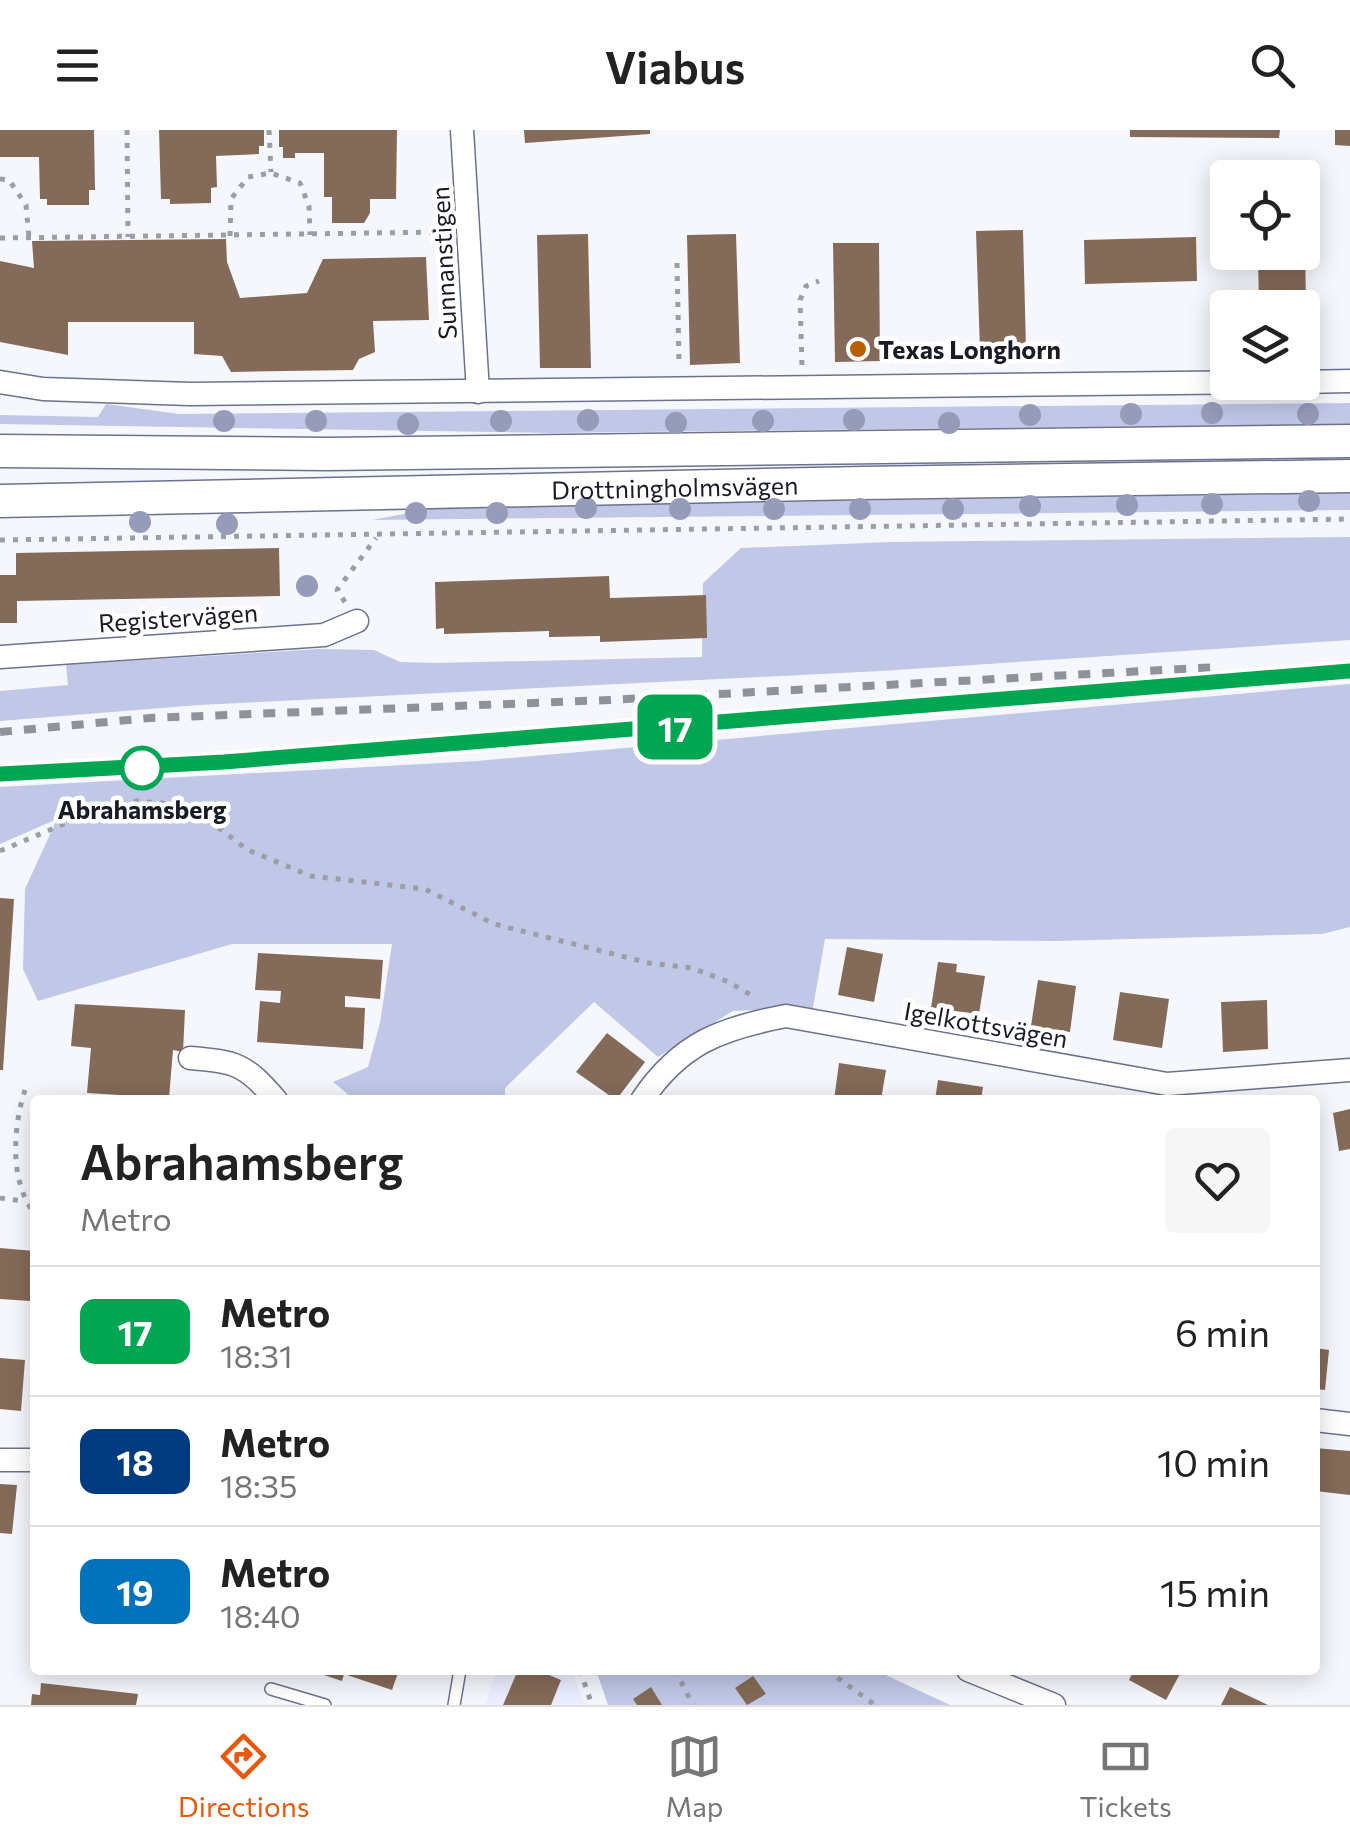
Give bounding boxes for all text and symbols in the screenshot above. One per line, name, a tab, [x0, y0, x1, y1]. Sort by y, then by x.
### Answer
icon: menu	[50, 38, 105, 93]
text: Viabus	[605, 38, 745, 93]
icon: search	[1245, 38, 1300, 93]
map controls	[1210, 160, 1320, 400]
button: locate	[1210, 160, 1320, 270]
street label: Sunnanstigen	[424, 186, 462, 340]
button: layers	[1210, 290, 1320, 400]
place label: Texas Longhorn	[878, 334, 1061, 364]
marker: Texas Longhorn	[847, 338, 869, 360]
street label: Drottningholmsvägen	[551, 469, 799, 504]
street label: Registervägen	[97, 596, 259, 638]
line badge: 17	[630, 694, 720, 760]
text: 17	[657, 706, 693, 749]
marker: Abrahamsberg	[121, 747, 163, 789]
place label: Abrahamsberg	[57, 794, 227, 824]
street label: Igelkottsvägen	[902, 995, 1070, 1053]
button: heart	[1165, 1128, 1270, 1233]
text: Abrahamsberg	[80, 1131, 404, 1190]
text: Metro	[80, 1198, 172, 1238]
text: Metro	[220, 1288, 330, 1335]
text: 6 min	[1175, 1308, 1270, 1355]
text: 17	[117, 1310, 153, 1353]
text: 18:31	[220, 1335, 293, 1375]
text: Metro	[220, 1418, 330, 1465]
text: 10 min	[1157, 1438, 1270, 1485]
text: 18	[116, 1440, 154, 1483]
text: 18:35	[220, 1465, 297, 1505]
text: Metro	[220, 1548, 330, 1595]
text: 15 min	[1160, 1568, 1270, 1615]
text: 19	[116, 1570, 154, 1613]
text: 18:40	[220, 1595, 301, 1635]
tab: Directions	[178, 1729, 309, 1823]
tab: Map	[666, 1729, 723, 1823]
tab: Tickets	[1080, 1729, 1172, 1823]

